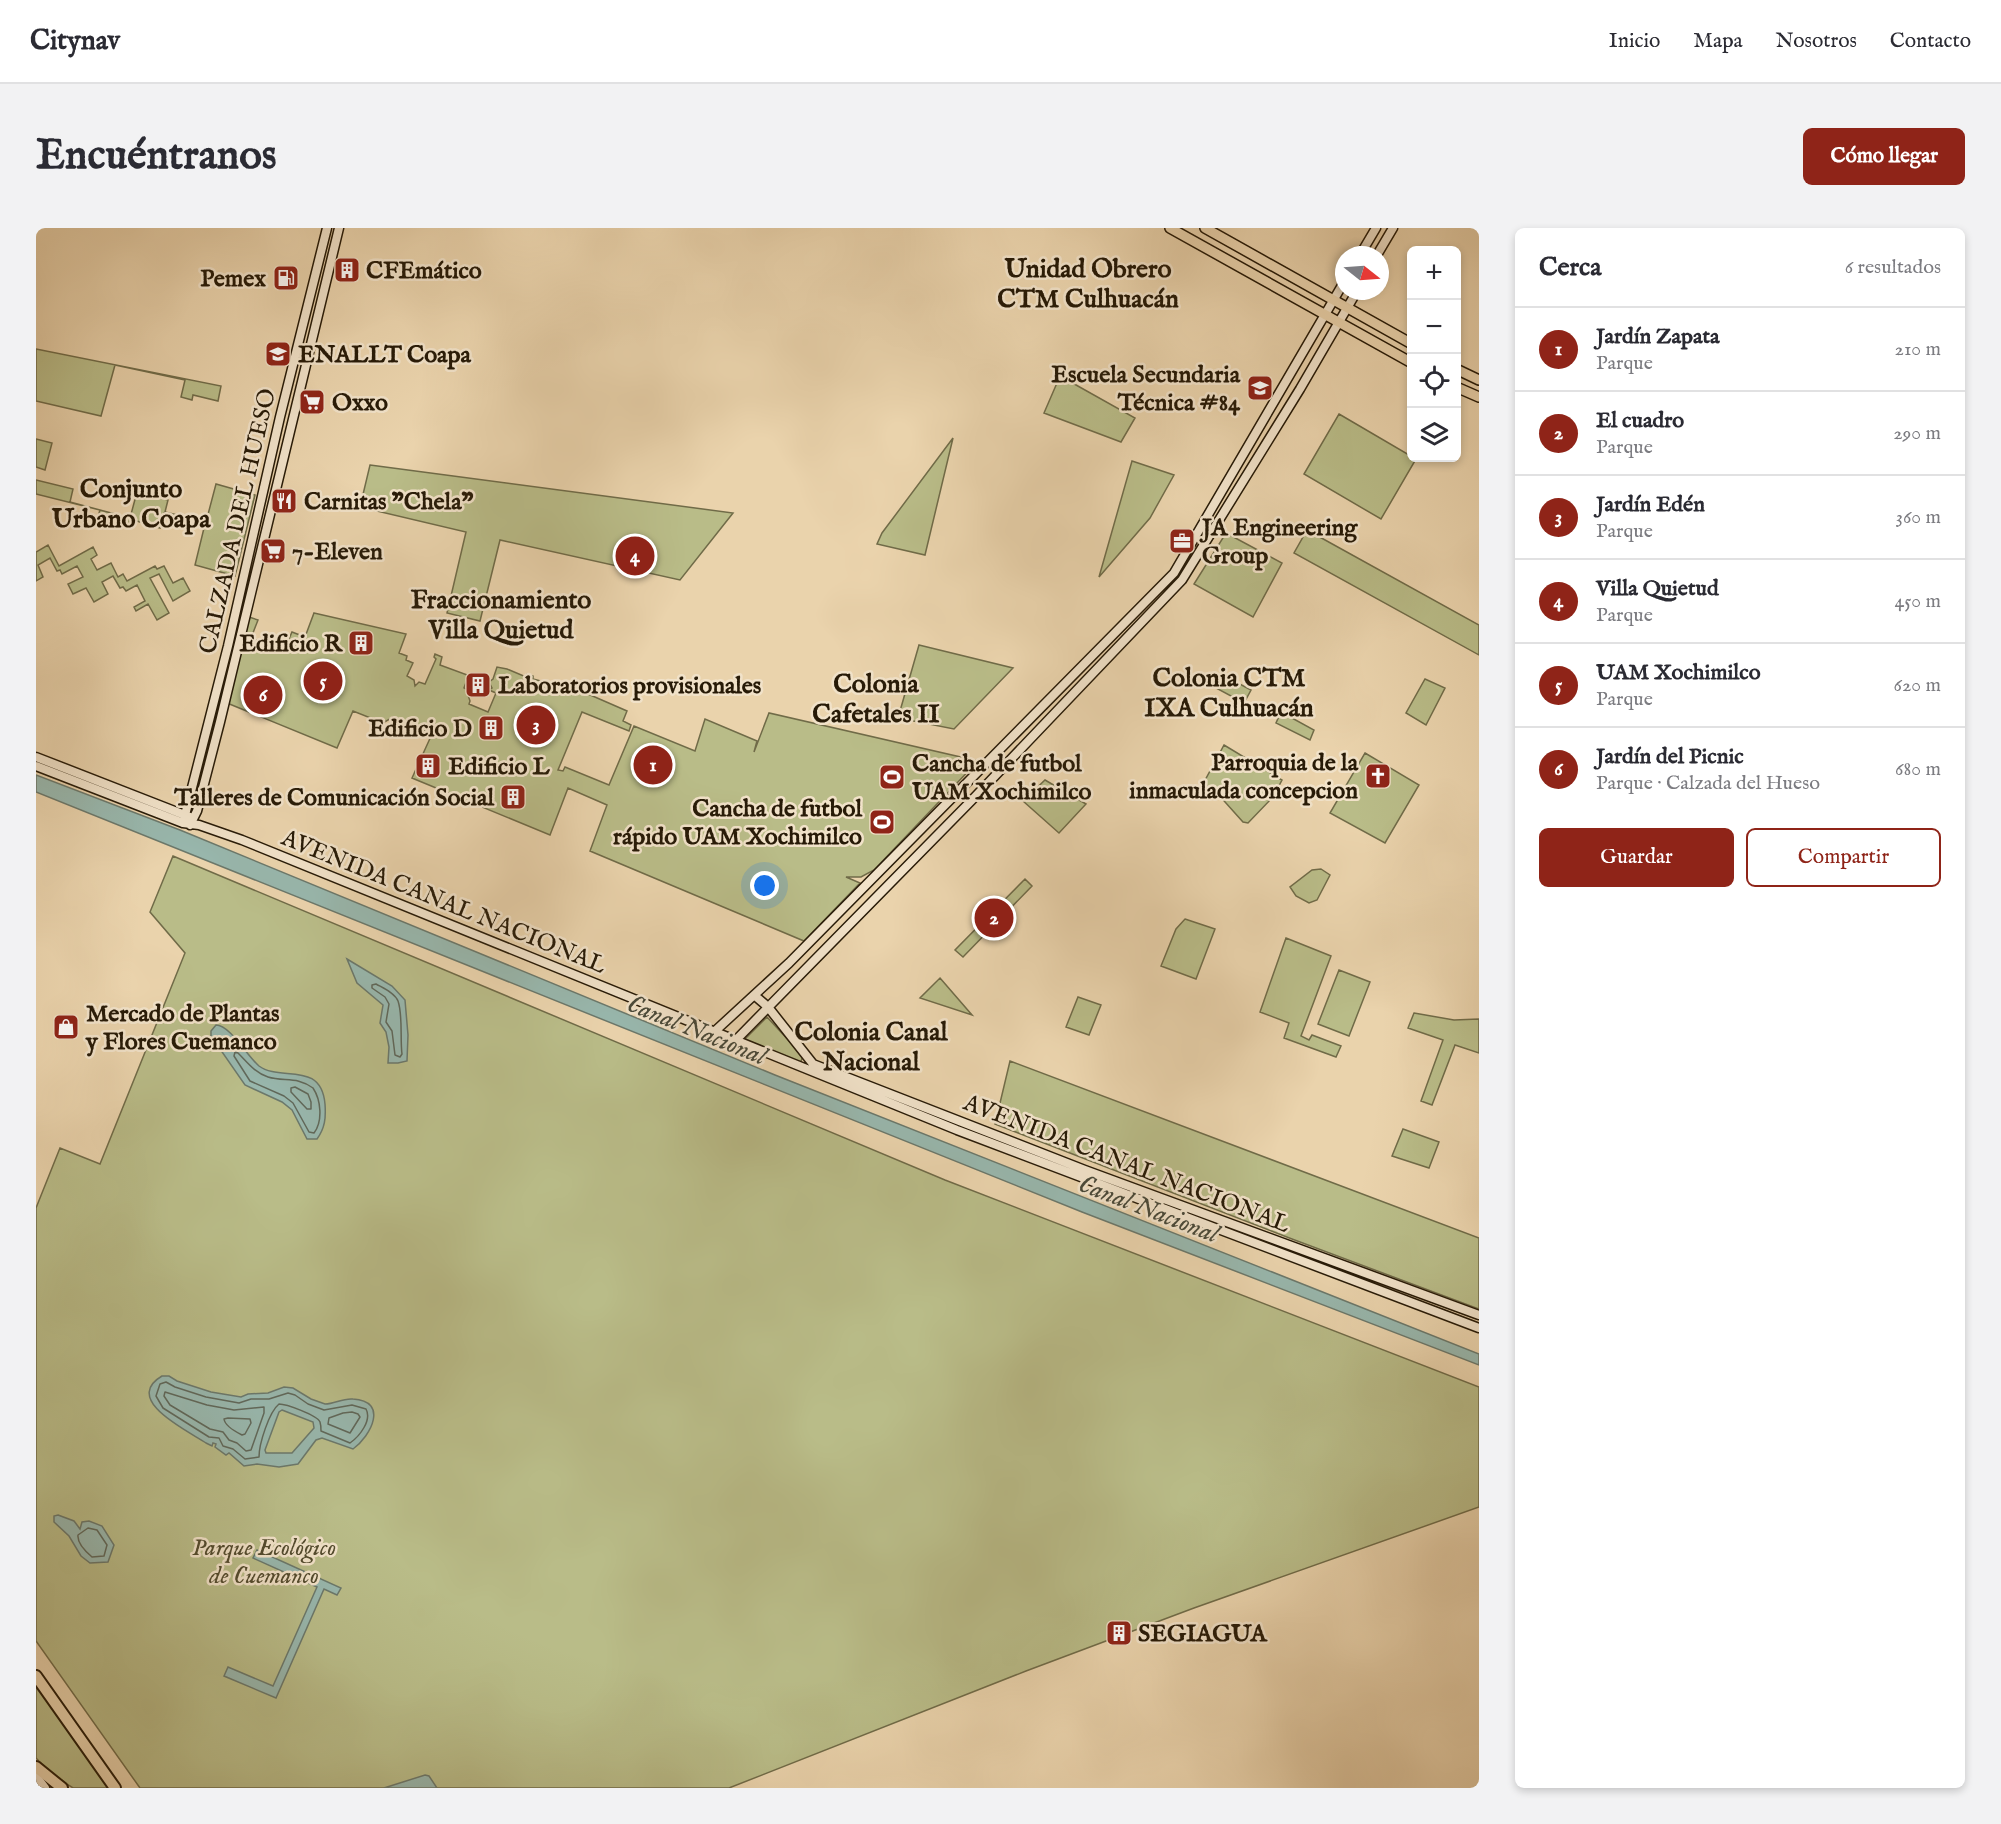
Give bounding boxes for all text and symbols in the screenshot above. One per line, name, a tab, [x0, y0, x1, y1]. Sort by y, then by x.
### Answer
text: Citynav	[30, 24, 120, 59]
text: Inicio	[1609, 28, 1660, 55]
text: Mapa	[1693, 28, 1743, 55]
text: Nosotros	[1776, 28, 1857, 55]
text: Contacto	[1890, 28, 1971, 55]
button: Cómo llegar	[1803, 128, 1965, 185]
text: Encuéntranos	[36, 130, 277, 183]
north arrow	[1335, 246, 1389, 300]
map controls	[1407, 246, 1461, 462]
button: +	[1407, 246, 1461, 300]
text: Cerca	[1539, 251, 1601, 284]
district label: Unidad Obrero CTM Culhuacán	[997, 253, 1179, 316]
building icon: CFEmático	[332, 255, 362, 285]
text: 6 resultados	[1845, 255, 1941, 280]
place label: CFEmático	[366, 256, 482, 287]
fuel station icon: Pemex	[271, 263, 301, 293]
place label: Pemex	[200, 264, 266, 295]
button: −	[1407, 300, 1461, 354]
text: Jardín Zapata	[1596, 323, 1720, 351]
text: 1	[1555, 337, 1562, 362]
text: 210 m	[1895, 337, 1941, 362]
school or university icon: ENALLT Coapa	[263, 339, 293, 369]
place label: ENALLT Coapa	[298, 340, 471, 371]
text: Parque	[1596, 351, 1653, 376]
button: locate	[1407, 354, 1461, 408]
place label: Escuela Secundaria Técnica #84	[1051, 360, 1241, 419]
school or university icon: Escuela Secundaria Técnica #84	[1245, 373, 1275, 403]
street label: CALZADA DEL HUESO	[193, 386, 284, 657]
supermarket icon: Oxxo	[297, 387, 327, 417]
place label: Oxxo	[332, 388, 388, 419]
text: El cuadro	[1596, 407, 1684, 435]
button: layers	[1407, 408, 1461, 462]
text: 2	[1554, 421, 1563, 446]
text: 290 m	[1893, 421, 1941, 446]
text: Parque	[1596, 435, 1653, 460]
district label: Conjunto Urbano Coapa	[51, 473, 211, 536]
restaurant icon: Carnitas "Chela"	[269, 486, 299, 516]
place label: Carnitas "Chela"	[304, 487, 473, 518]
text: Jardín Edén	[1596, 491, 1705, 519]
text: 3	[1555, 505, 1562, 530]
text: 360 m	[1895, 505, 1941, 530]
place label: JA Engineering Group	[1199, 513, 1358, 572]
text: Parque	[1596, 519, 1653, 544]
office icon: JA Engineering Group	[1167, 526, 1197, 556]
pin: 4	[616, 534, 654, 578]
supermarket icon: 7-Eleven	[258, 536, 288, 566]
place label: 7-Eleven	[292, 537, 383, 568]
text: Villa Quietud	[1596, 575, 1719, 603]
district label: Fraccionamiento Villa Quietud	[411, 584, 591, 647]
text: 4	[1554, 589, 1563, 614]
text: 450 m	[1894, 589, 1941, 614]
text: Parque	[1596, 603, 1653, 628]
building icon: Edificio R	[346, 628, 376, 658]
place label: Edificio R	[239, 629, 344, 660]
pin: 5	[304, 658, 342, 704]
text: UAM Xochimilco	[1596, 659, 1761, 687]
district label: Colonia CTM IXA Culhuacán	[1144, 662, 1314, 725]
district label: Colonia Cafetales II	[812, 668, 940, 731]
building icon: Laboratorios provisionales	[463, 670, 493, 700]
place label: Laboratorios provisionales	[498, 671, 762, 702]
pin: 6	[244, 672, 282, 718]
text: 5	[1555, 673, 1562, 698]
text: 620 m	[1894, 673, 1941, 698]
text: Parque	[1596, 687, 1653, 712]
pin: 3	[516, 702, 556, 748]
building icon: Edificio D	[476, 713, 506, 743]
place label: Edificio D	[368, 714, 472, 745]
pin: 1	[634, 742, 672, 788]
text: Jardín del Picnic	[1596, 743, 1744, 771]
place label: Parroquia de la inmaculada concepcion	[1129, 748, 1359, 807]
place label: Cancha de futbol UAM Xochimilco	[911, 749, 1092, 808]
building icon: Edificio L	[413, 751, 443, 781]
place label: Edificio L	[448, 752, 551, 783]
text: 6	[1554, 757, 1563, 782]
text: 680 m	[1895, 757, 1941, 782]
church icon: Parroquia de la inmaculada concepcion	[1363, 761, 1393, 791]
sports icon: Cancha de futbol UAM Xochimilco	[877, 762, 907, 792]
text: Parque · Calzada del Hueso	[1596, 771, 1820, 796]
building icon: Talleres de Comunicación Social	[498, 782, 528, 812]
place label: Talleres de Comunicación Social	[173, 783, 494, 814]
place label: Cancha de futbol rápido UAM Xochimilco	[613, 794, 862, 853]
sports icon: Cancha de futbol rápido UAM Xochimilco	[867, 807, 897, 837]
street label: AVENIDA CANAL NACIONAL	[276, 823, 611, 982]
button: Guardar	[1539, 828, 1734, 887]
button: Compartir	[1746, 828, 1941, 887]
your location	[750, 871, 779, 900]
pin: 2	[974, 896, 1014, 940]
water label: Canal Nacional	[622, 988, 773, 1074]
place label: Mercado de Plantas y Flores Cuemanco	[85, 999, 280, 1058]
shop icon: Mercado de Plantas y Flores Cuemanco	[51, 1012, 81, 1042]
district label: Colonia Canal Nacional	[794, 1016, 948, 1079]
street label: AVENIDA CANAL NACIONAL	[958, 1087, 1295, 1241]
water label: Canal Nacional	[1074, 1168, 1225, 1252]
park label: Parque Ecológico de Cuemanco	[192, 1533, 336, 1592]
building icon: SEGIAGUA	[1104, 1618, 1134, 1648]
place label: SEGIAGUA	[1138, 1619, 1268, 1650]

